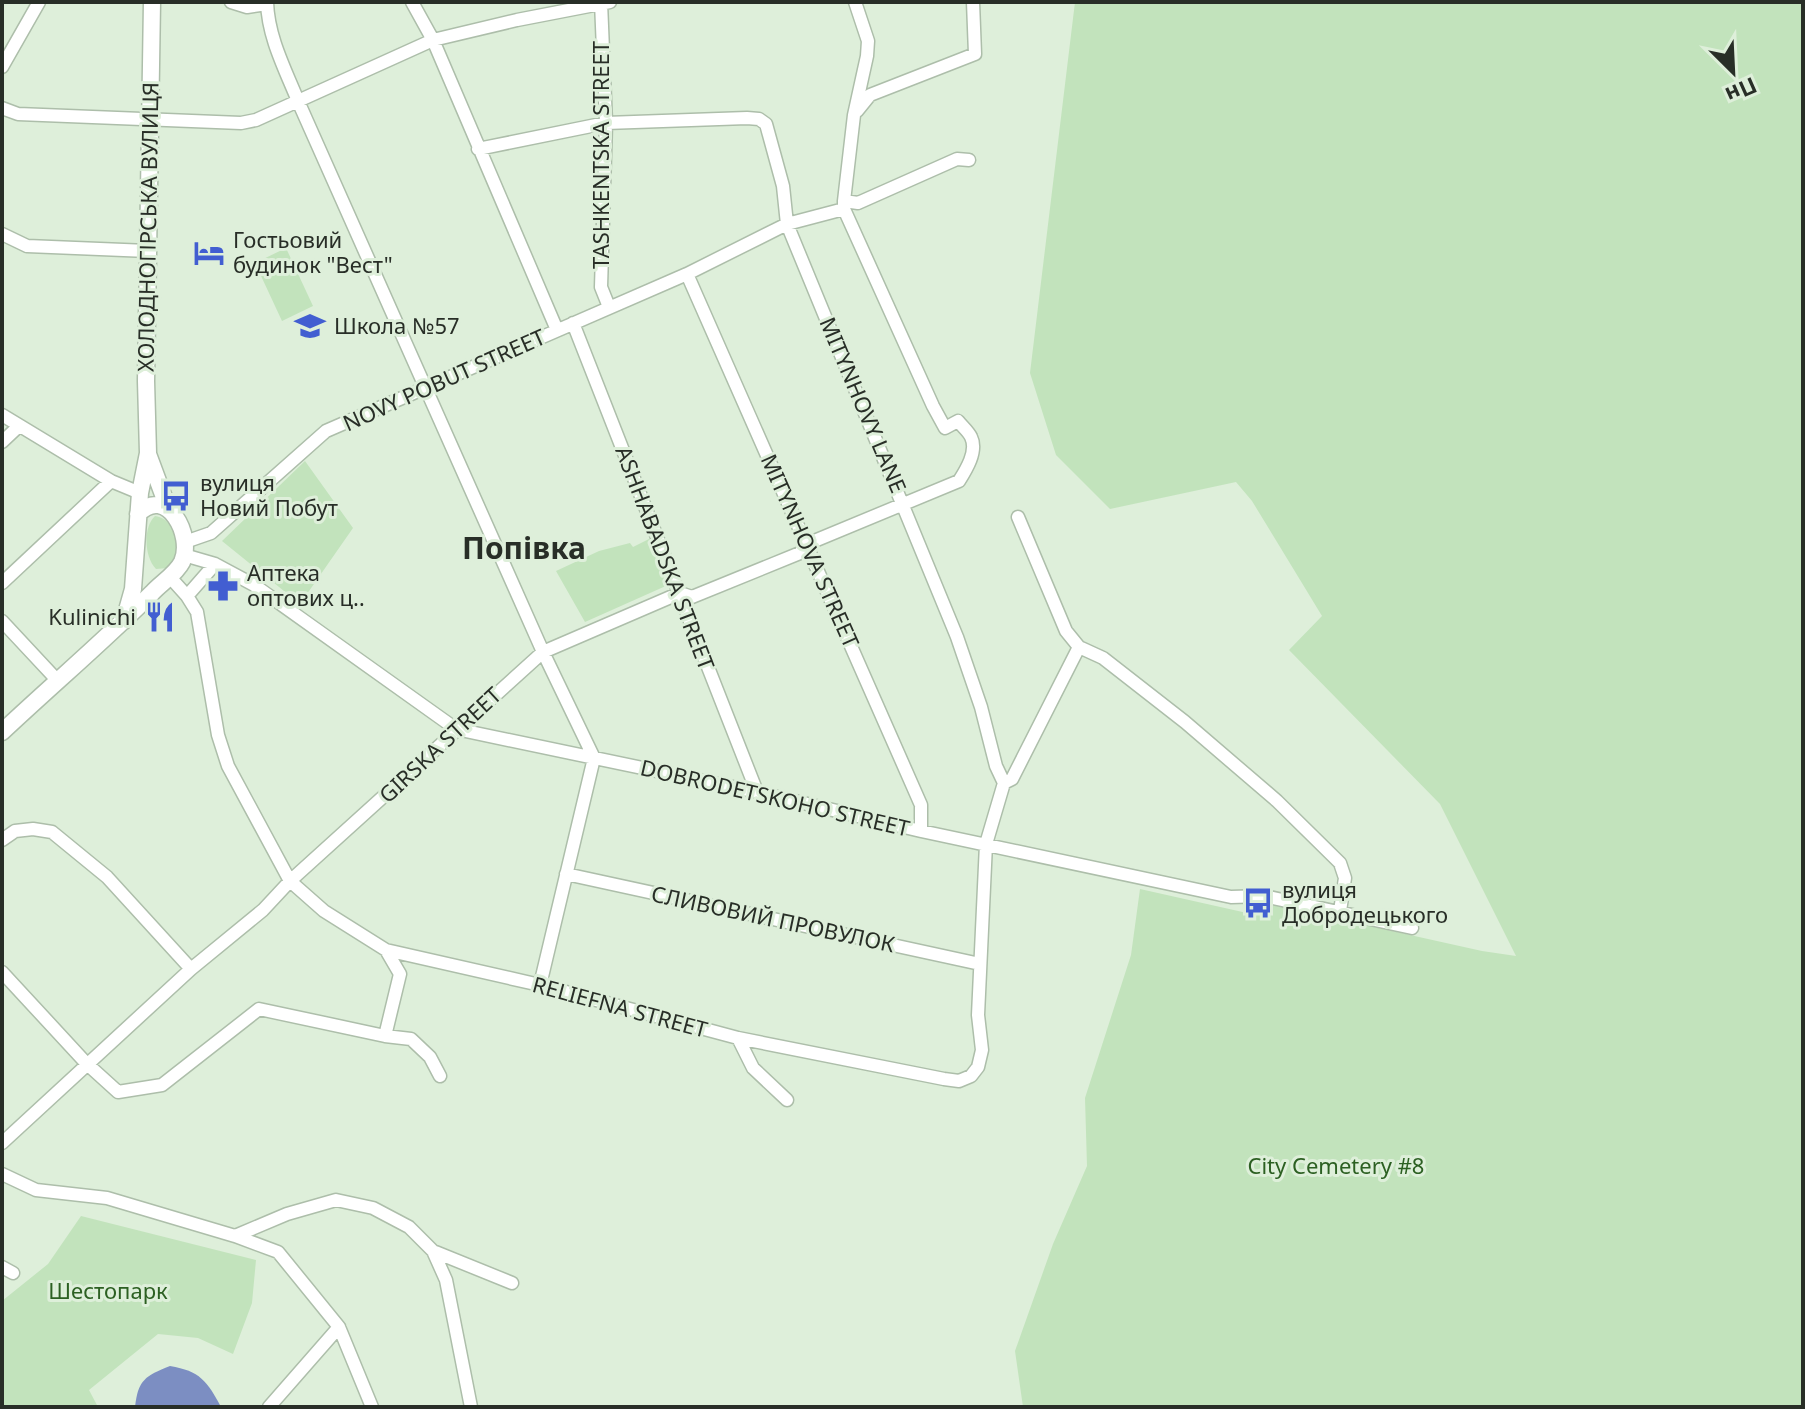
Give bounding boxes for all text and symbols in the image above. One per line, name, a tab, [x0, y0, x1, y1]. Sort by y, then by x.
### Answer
north arrow	[1693, 32, 1773, 112]
street label: TASHKENTSKA STREET	[585, 41, 615, 269]
text: Пн	[1721, 71, 1762, 111]
street label: ХОЛОДНОГІРСЬКА ВУЛИЦЯ	[129, 82, 165, 372]
place label: Гостьовий будинок "Вест"	[233, 224, 393, 279]
hotel icon: Гостьовий будинок "Вест"	[192, 236, 226, 270]
school or university icon: Школа №57	[293, 309, 327, 343]
place label: Школа №57	[334, 310, 460, 340]
street label: MITYNHOVY LANE	[813, 312, 914, 497]
street label: NOVY POBUT STREET	[338, 321, 550, 437]
street label: ASHHABADSKA STREET	[609, 441, 722, 674]
street label: MITYNHOVA STREET	[755, 449, 867, 652]
place label: вулиця Новий Побут	[200, 467, 338, 522]
bus stop icon: вулиця Новий Побут	[159, 479, 193, 513]
district label: Попівка	[462, 527, 586, 568]
place label: Аптека оптових ц‥	[247, 557, 365, 612]
pharmacy icon: Аптека оптових ц‥	[206, 569, 240, 603]
restaurant icon: Kulinichi	[143, 600, 177, 634]
place label: Kulinichi	[48, 601, 136, 631]
street label: GIRSKA STREET	[372, 680, 507, 809]
street label: DOBRODETSKOHO STREET	[638, 751, 913, 843]
place label: вулиця Добродецького	[1282, 874, 1448, 929]
street label: СЛИВОВИЙ ПРОВУЛОК	[649, 878, 898, 959]
bus stop icon: вулиця Добродецького	[1241, 886, 1275, 920]
street label: RELIEFNA STREET	[530, 968, 711, 1044]
park label: City Cemetery #8	[1248, 1150, 1424, 1180]
park label: Шестопарк	[48, 1275, 168, 1305]

